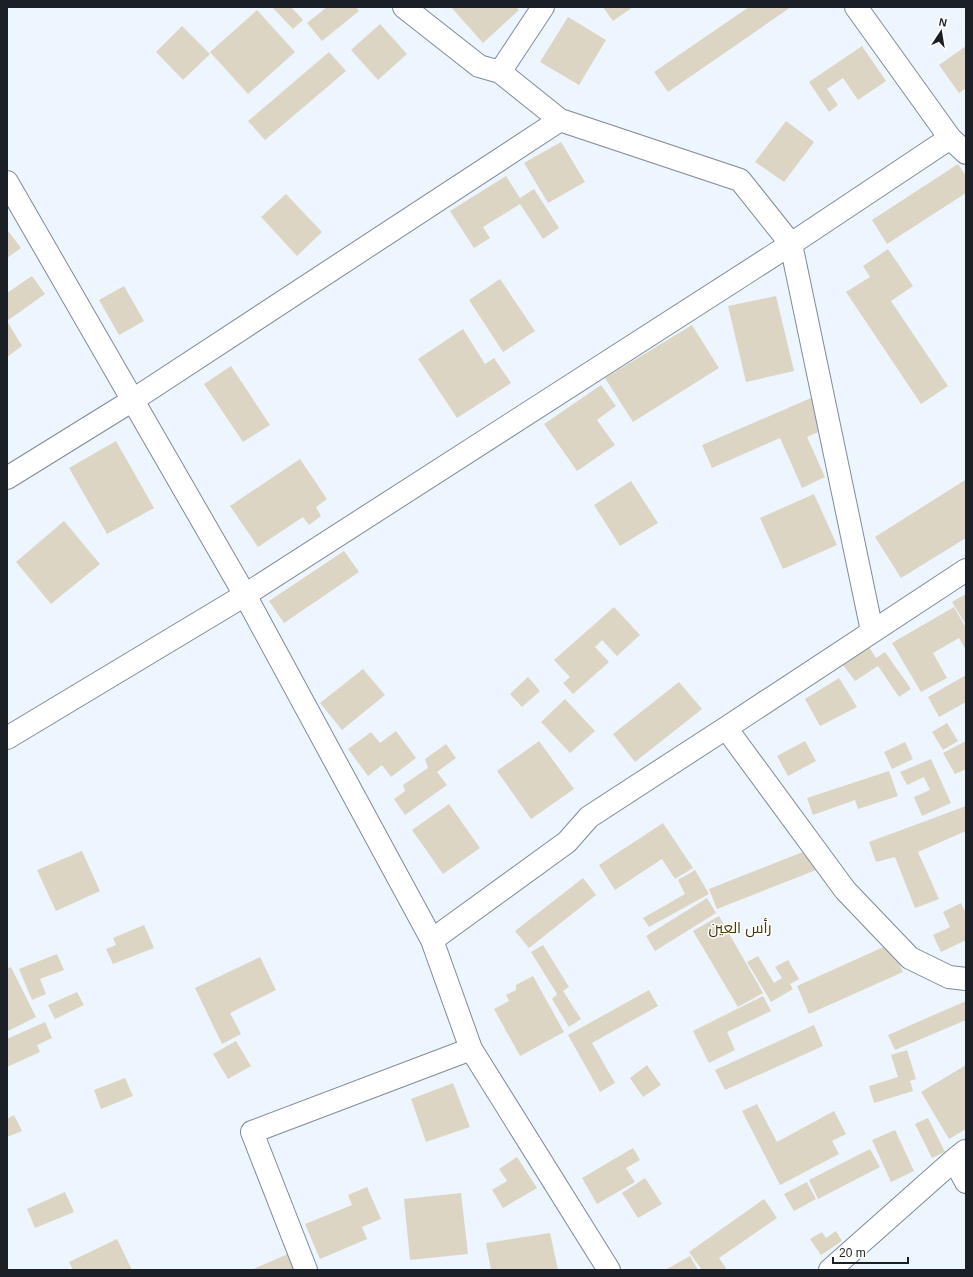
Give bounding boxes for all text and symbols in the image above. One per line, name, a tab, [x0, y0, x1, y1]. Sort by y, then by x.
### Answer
north arrow	[921, 12, 961, 52]
text: N	[938, 16, 948, 29]
district label: رأس العين	[709, 918, 771, 938]
scale bar	[833, 1239, 908, 1265]
text: 20 m	[839, 1246, 866, 1260]

